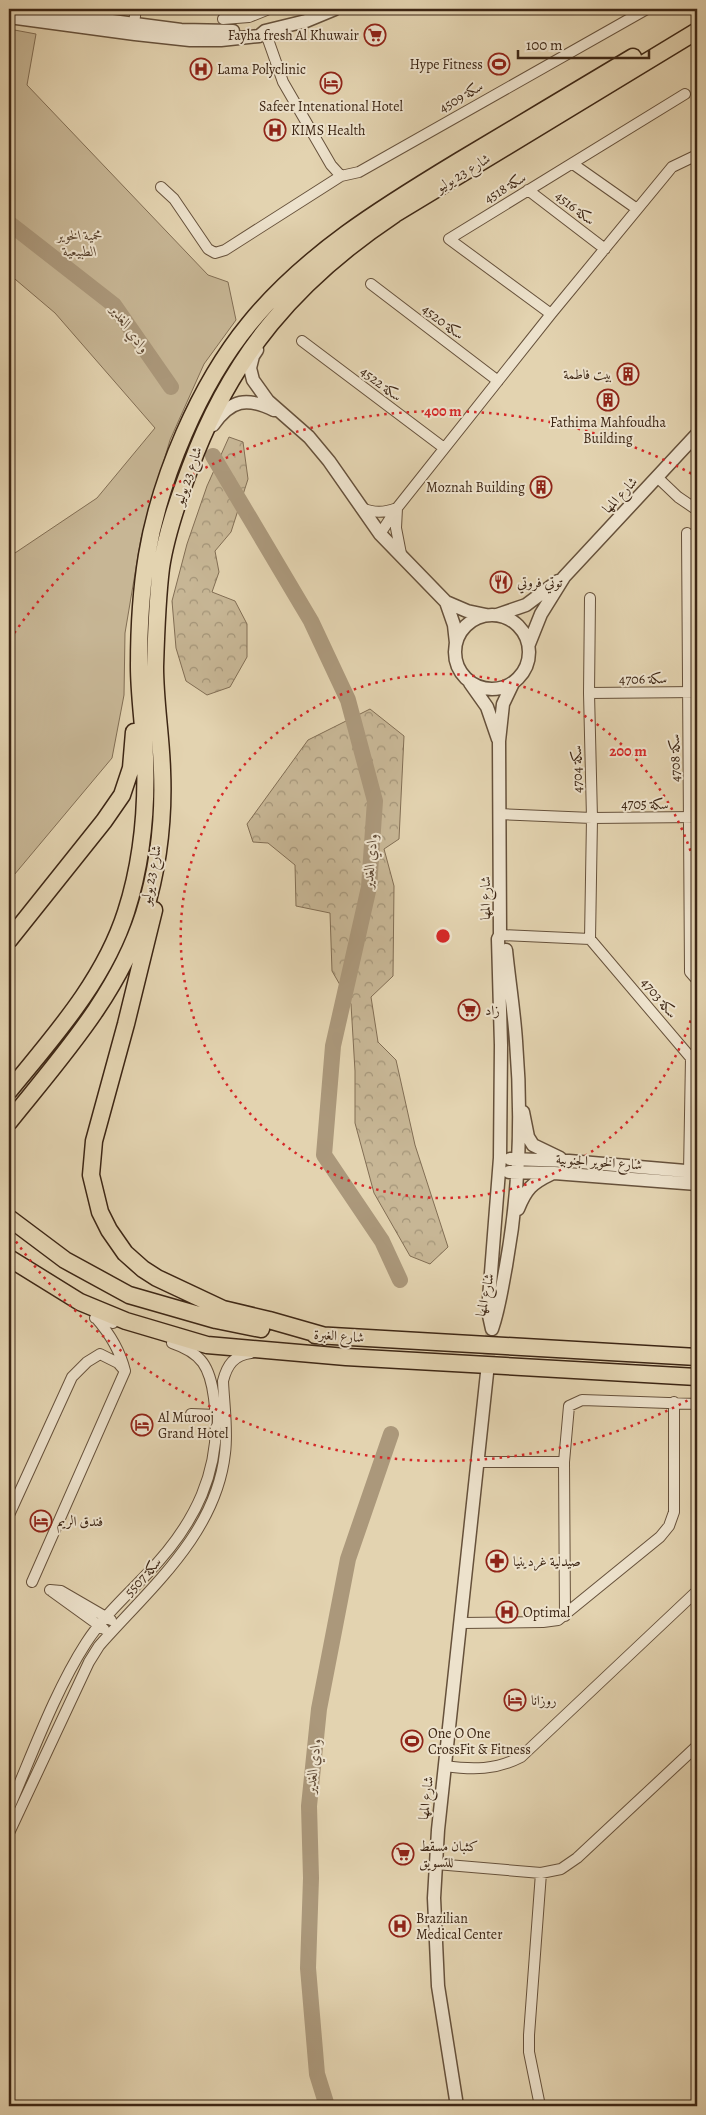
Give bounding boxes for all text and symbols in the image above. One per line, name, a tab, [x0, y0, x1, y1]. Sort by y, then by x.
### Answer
supermarket icon: Fayha fresh Al Khuwair	[363, 23, 387, 47]
place label: Fayha fresh Al Khuwair	[228, 26, 360, 45]
scale bar	[518, 28, 650, 60]
text: 100 m	[526, 35, 563, 55]
sports icon: Hype Fitness	[487, 52, 511, 76]
place label: Hype Fitness	[410, 55, 483, 74]
hospital icon: Lama Polyclinic	[189, 57, 213, 81]
place label: Lama Polyclinic	[217, 60, 306, 79]
hotel icon: Safeer Intenational Hotel	[319, 71, 343, 95]
street label: سكة 4509	[435, 77, 487, 117]
place label: Safeer Intenational Hotel	[259, 97, 404, 116]
hospital icon: KIMS Health	[263, 118, 287, 142]
place label: KIMS Health	[291, 121, 366, 140]
street label: شارع 23 يوليو	[430, 149, 495, 199]
street label: سكة 4518	[480, 168, 530, 208]
street label: سكة 4516	[551, 186, 599, 230]
park label: محمية الخوير الطبيعية	[56, 226, 103, 261]
water label: وادي الغدير	[103, 300, 154, 359]
street label: سكة 4520	[418, 300, 468, 344]
street label: سكة 4522	[356, 362, 406, 406]
building icon: بيت فاطمة	[616, 362, 640, 386]
place label: بيت فاطمة	[563, 365, 612, 384]
building icon: Fathima Mahfoudha Building	[596, 388, 620, 412]
text: 400 m	[424, 401, 462, 421]
place label: Fathima Mahfoudha Building	[550, 413, 667, 448]
street label: شارع 23 يوليو	[169, 444, 209, 510]
street label: شارع المها	[598, 472, 643, 519]
building icon: Moznah Building	[529, 475, 553, 499]
place label: Moznah Building	[426, 478, 525, 497]
restaurant icon: توتي فروتي	[489, 570, 513, 594]
place label: توتي فروتي	[517, 573, 563, 594]
street label: 4706 سكة	[619, 669, 667, 689]
street label: سكة 4708	[665, 734, 685, 782]
text: 200 m	[609, 741, 647, 761]
street label: سكة 4704	[567, 745, 587, 793]
street label: 4705 سكة	[621, 795, 669, 814]
water label: وادي الغدير	[358, 832, 384, 891]
street label: شارع 23 يوليو	[136, 843, 168, 909]
street label: شارع المها	[476, 876, 497, 920]
centre of rings	[434, 927, 452, 945]
street label: 4703 سكة	[636, 974, 682, 1022]
supermarket icon: زاد	[457, 998, 481, 1022]
place label: زاد	[485, 1001, 500, 1020]
street label: شارع الخوير الجنوبية	[555, 1149, 643, 1177]
street label: شارع المها	[471, 1272, 501, 1319]
street label: شارع الغبرة	[313, 1325, 365, 1349]
place label: Al Murooj Grand Hotel	[157, 1408, 229, 1443]
hotel icon: Al Murooj Grand Hotel	[130, 1413, 154, 1437]
hotel icon: فندق الريم	[29, 1509, 53, 1533]
place label: فندق الريم	[57, 1512, 103, 1534]
pharmacy icon: صيدلية غردينيا	[485, 1549, 509, 1573]
place label: صيدلية غردينيا	[513, 1552, 581, 1571]
street label: سكة 5507	[120, 1553, 166, 1601]
hospital icon: Optimal	[495, 1600, 519, 1624]
place label: Optimal	[523, 1603, 571, 1622]
hotel icon: روزانا	[503, 1688, 527, 1712]
place label: روزانا	[531, 1691, 557, 1710]
place label: One O One CrossFit & Fitness	[428, 1724, 531, 1759]
sports icon: One O One CrossFit & Fitness	[400, 1729, 424, 1753]
water label: وادي الغدير	[300, 1737, 328, 1796]
street label: شارع المها	[414, 1775, 440, 1821]
place label: كثبان مسقط للتسويق	[419, 1837, 478, 1872]
supermarket icon: كثبان مسقط للتسويق	[391, 1842, 415, 1866]
place label: Brazilian Medical Center	[416, 1909, 503, 1944]
hospital icon: Brazilian Medical Center	[388, 1914, 412, 1938]

